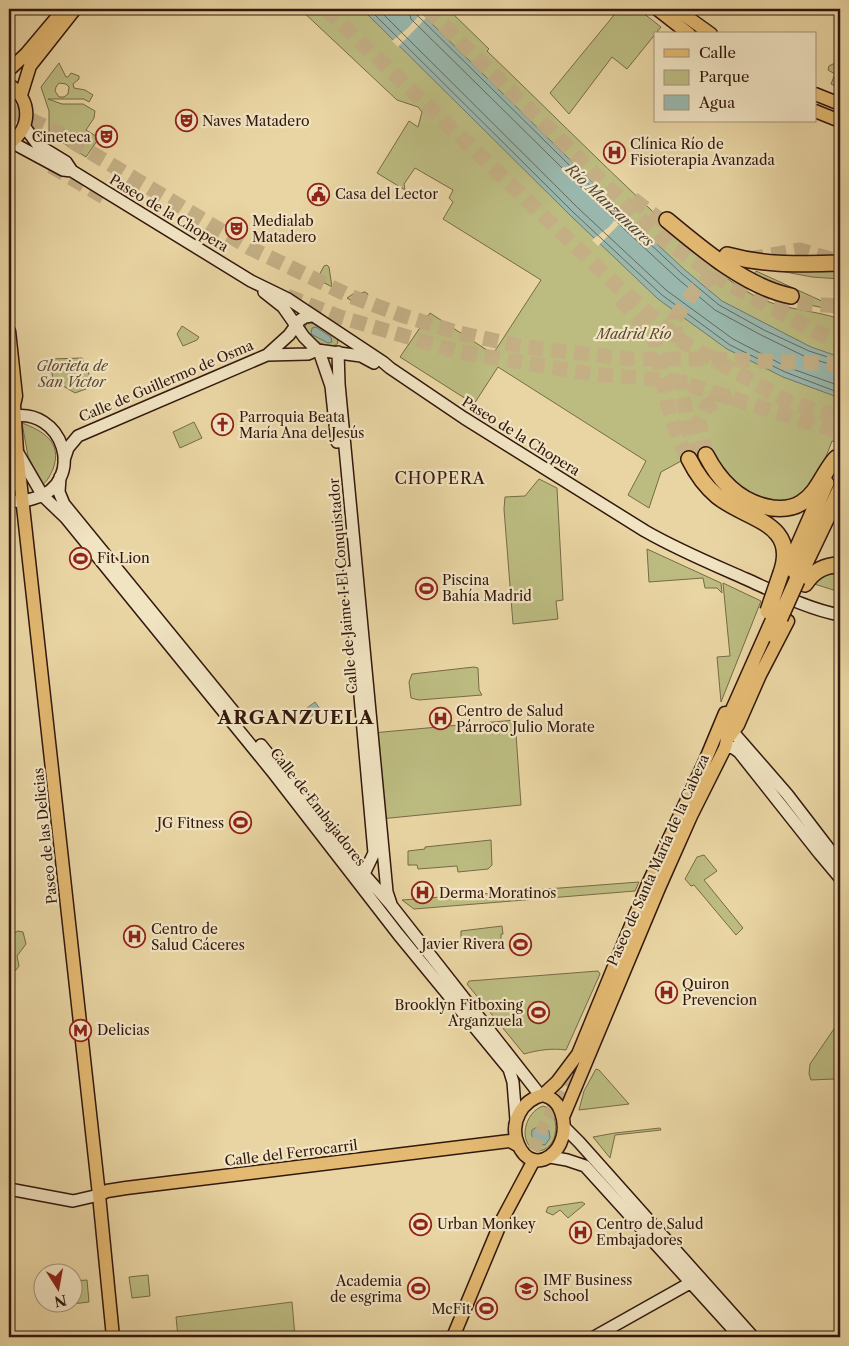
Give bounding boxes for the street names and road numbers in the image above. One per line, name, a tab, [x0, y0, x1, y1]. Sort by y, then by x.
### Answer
street label: Paseo de la Chopera	[106, 170, 232, 256]
street label: Calle de Guillermo de Osma	[76, 336, 257, 426]
street label: Paseo de la Chopera	[459, 392, 584, 480]
street label: Calle de Jaime I El Conquistador	[325, 477, 361, 695]
street label: Calle de Embajadores	[266, 744, 370, 870]
street label: Paseo de Santa María de la Cabeza	[603, 751, 713, 969]
street label: Paseo de las Delicias	[29, 767, 61, 905]
street label: Calle del Ferrocarril	[223, 1136, 359, 1170]

